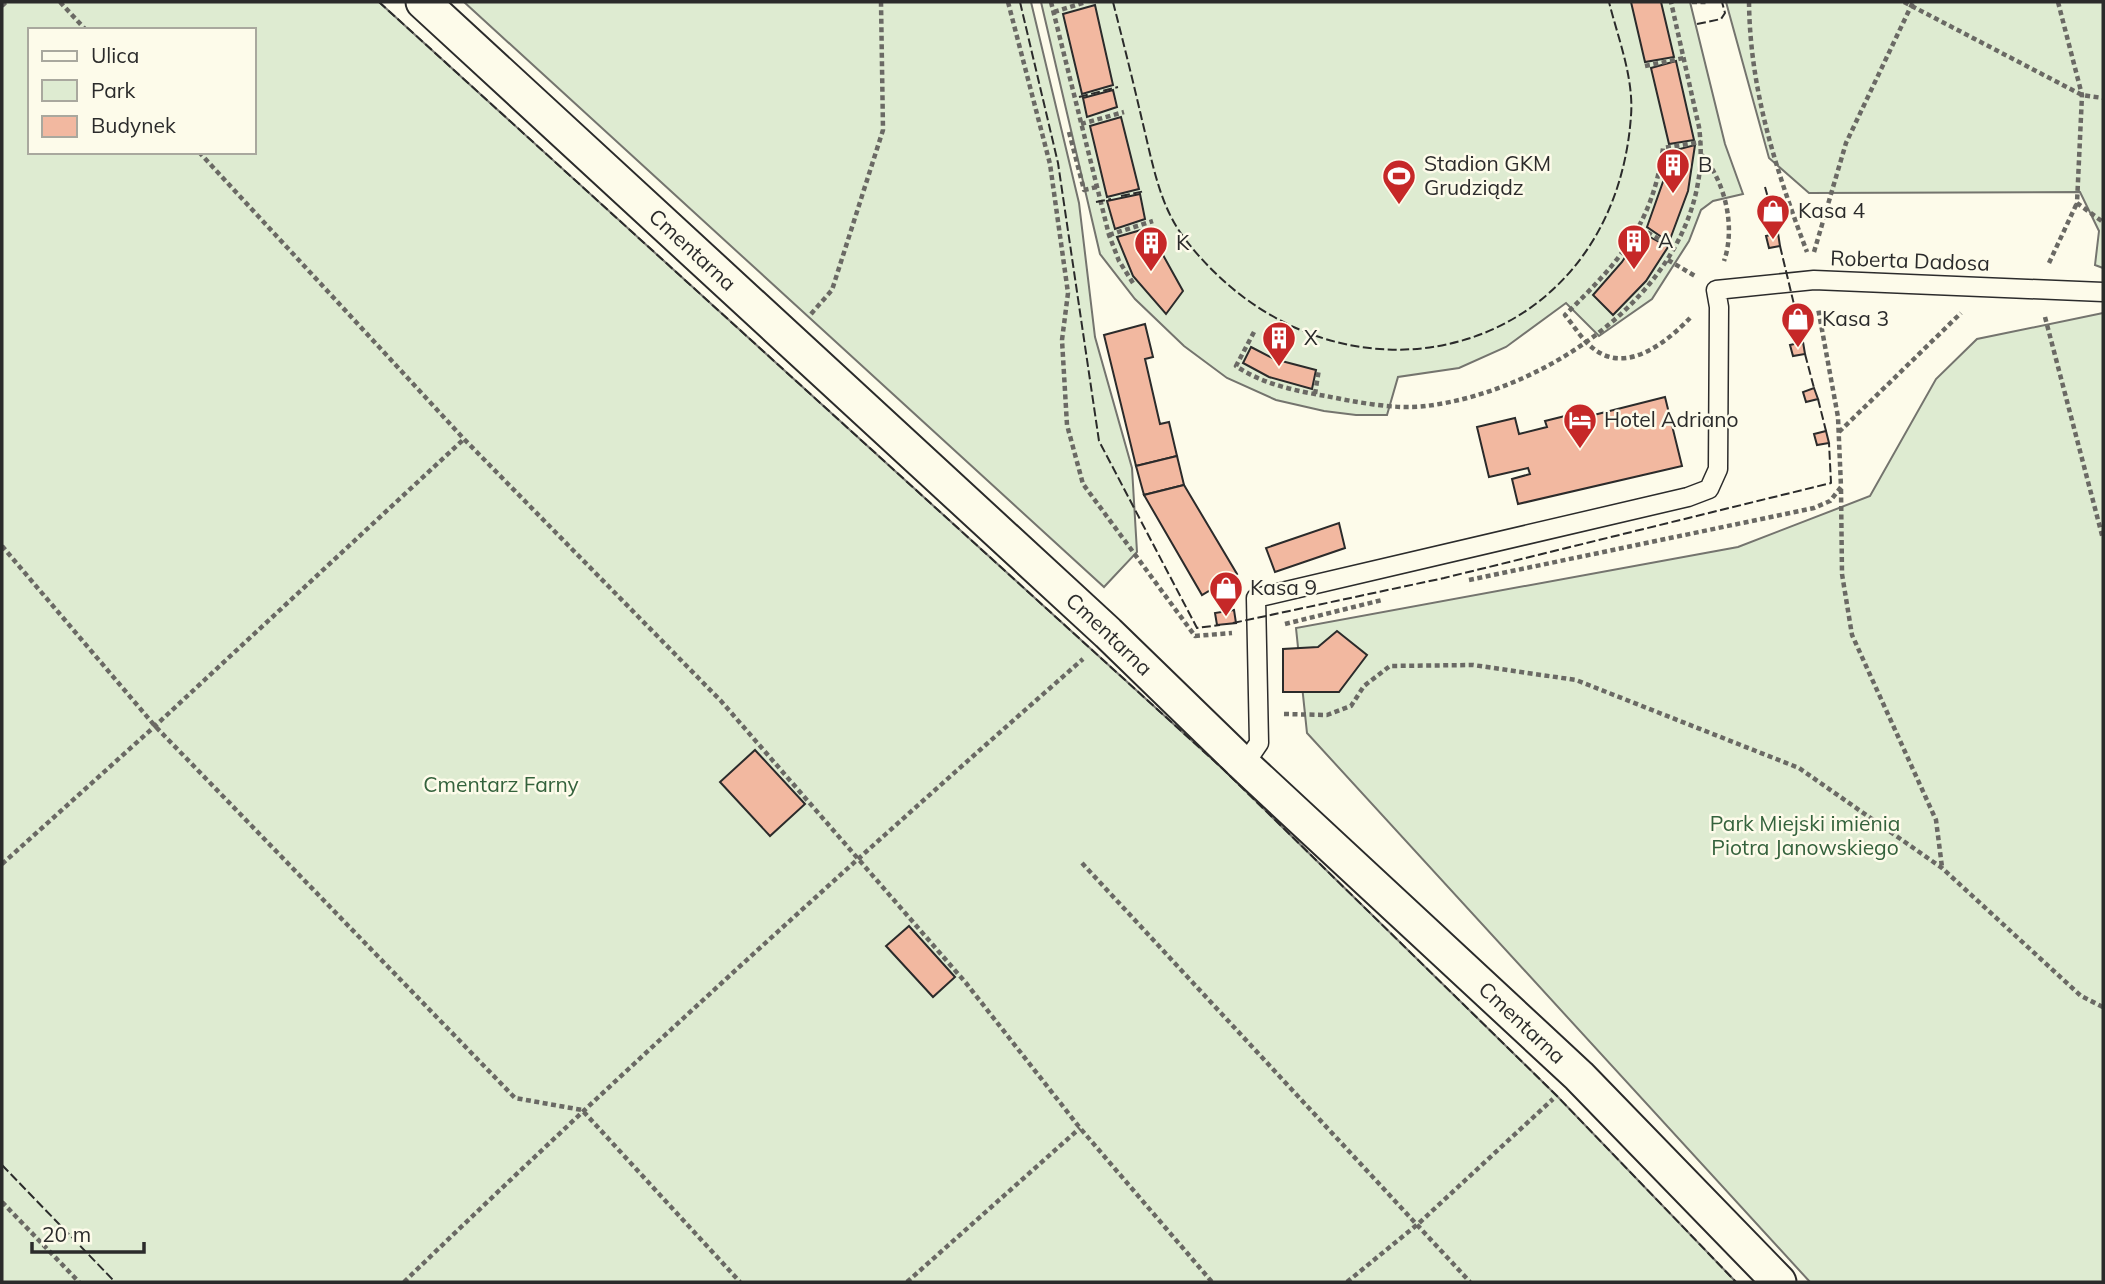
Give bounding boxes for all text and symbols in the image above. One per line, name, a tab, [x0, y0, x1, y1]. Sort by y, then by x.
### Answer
legend	[28, 28, 256, 154]
text: Ulica	[91, 42, 139, 68]
text: Park	[91, 77, 135, 103]
text: Budynek	[91, 112, 176, 138]
building icon: B	[1654, 146, 1692, 195]
place label: Stadion GKM Grudziądz	[1424, 150, 1551, 200]
place label: B	[1698, 151, 1712, 177]
sports icon: Stadion GKM Grudziądz	[1380, 157, 1418, 206]
shop icon: Kasa 4	[1754, 192, 1792, 241]
place label: Kasa 4	[1798, 197, 1865, 223]
street label: Cmentarna	[644, 203, 742, 296]
building icon: A	[1615, 222, 1653, 271]
building icon: K	[1132, 224, 1170, 273]
place label: A	[1658, 227, 1674, 253]
place label: K	[1176, 229, 1190, 255]
street label: Roberta Dadosa	[1830, 244, 1990, 276]
shop icon: Kasa 3	[1779, 300, 1817, 349]
place label: Kasa 3	[1822, 305, 1889, 331]
building icon: X	[1260, 319, 1298, 368]
place label: X	[1304, 324, 1318, 350]
hotel icon: Hotel Adriano	[1561, 401, 1599, 450]
place label: Hotel Adriano	[1604, 406, 1739, 432]
shop icon: Kasa 9	[1207, 569, 1245, 618]
place label: Kasa 9	[1250, 574, 1317, 600]
street label: Cmentarna	[1061, 587, 1158, 681]
park label: Cmentarz Farny	[423, 771, 579, 797]
park label: Park Miejski imienia Piotra Janowskiego	[1710, 810, 1900, 860]
street label: Cmentarna	[1474, 976, 1571, 1069]
scale bar	[32, 1210, 144, 1254]
text: 20 m	[42, 1221, 91, 1247]

